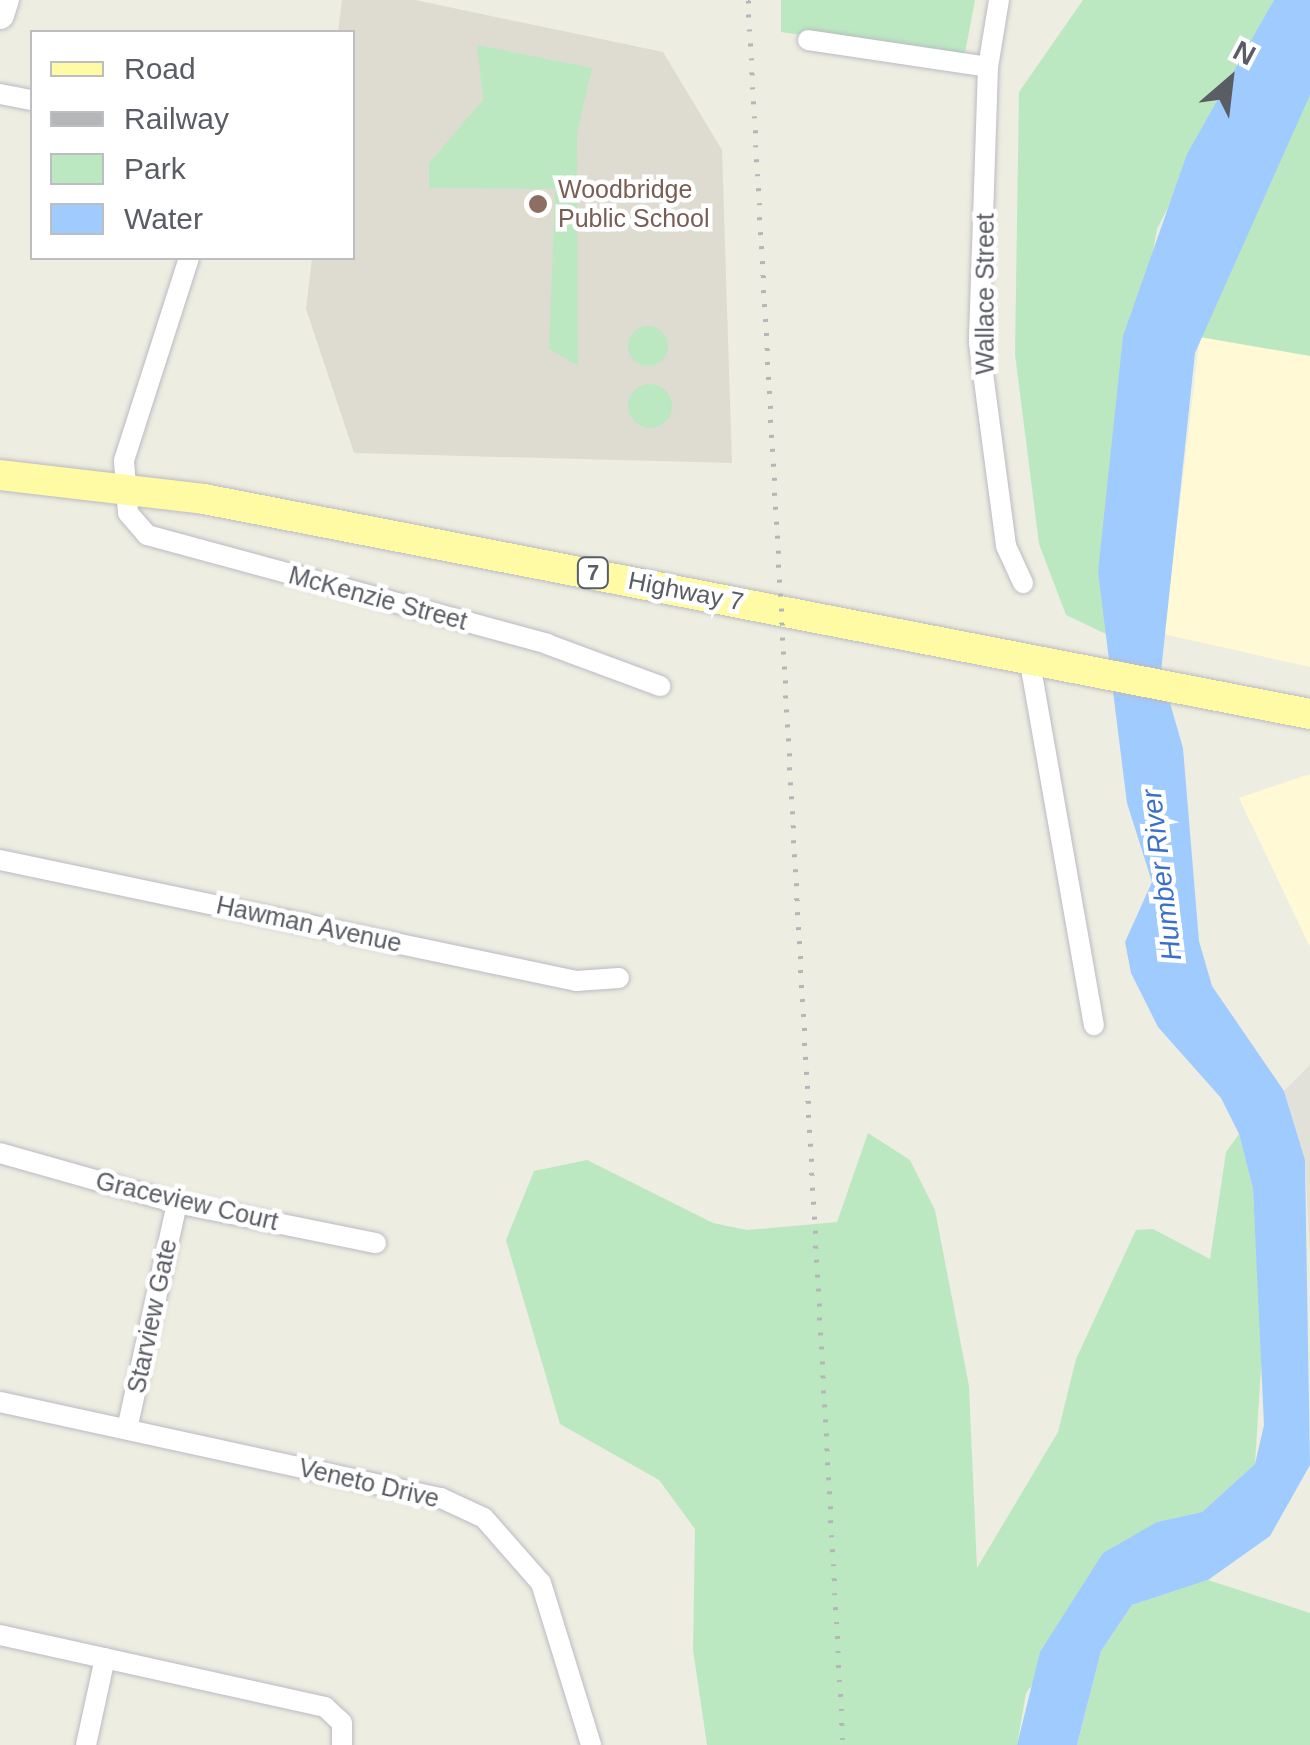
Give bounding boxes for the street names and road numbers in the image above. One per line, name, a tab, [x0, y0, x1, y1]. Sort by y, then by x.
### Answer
street label: Wallace Street	[970, 213, 1000, 375]
road number: 7	[576, 556, 610, 590]
street label: McKenzie Street	[286, 560, 470, 636]
street label: Highway 7	[626, 565, 746, 617]
street label: Hawman Avenue	[213, 890, 405, 958]
street label: Graceview Court	[93, 1165, 281, 1237]
street label: Starview Gate	[121, 1236, 183, 1396]
street label: Veneto Drive	[296, 1452, 442, 1514]

